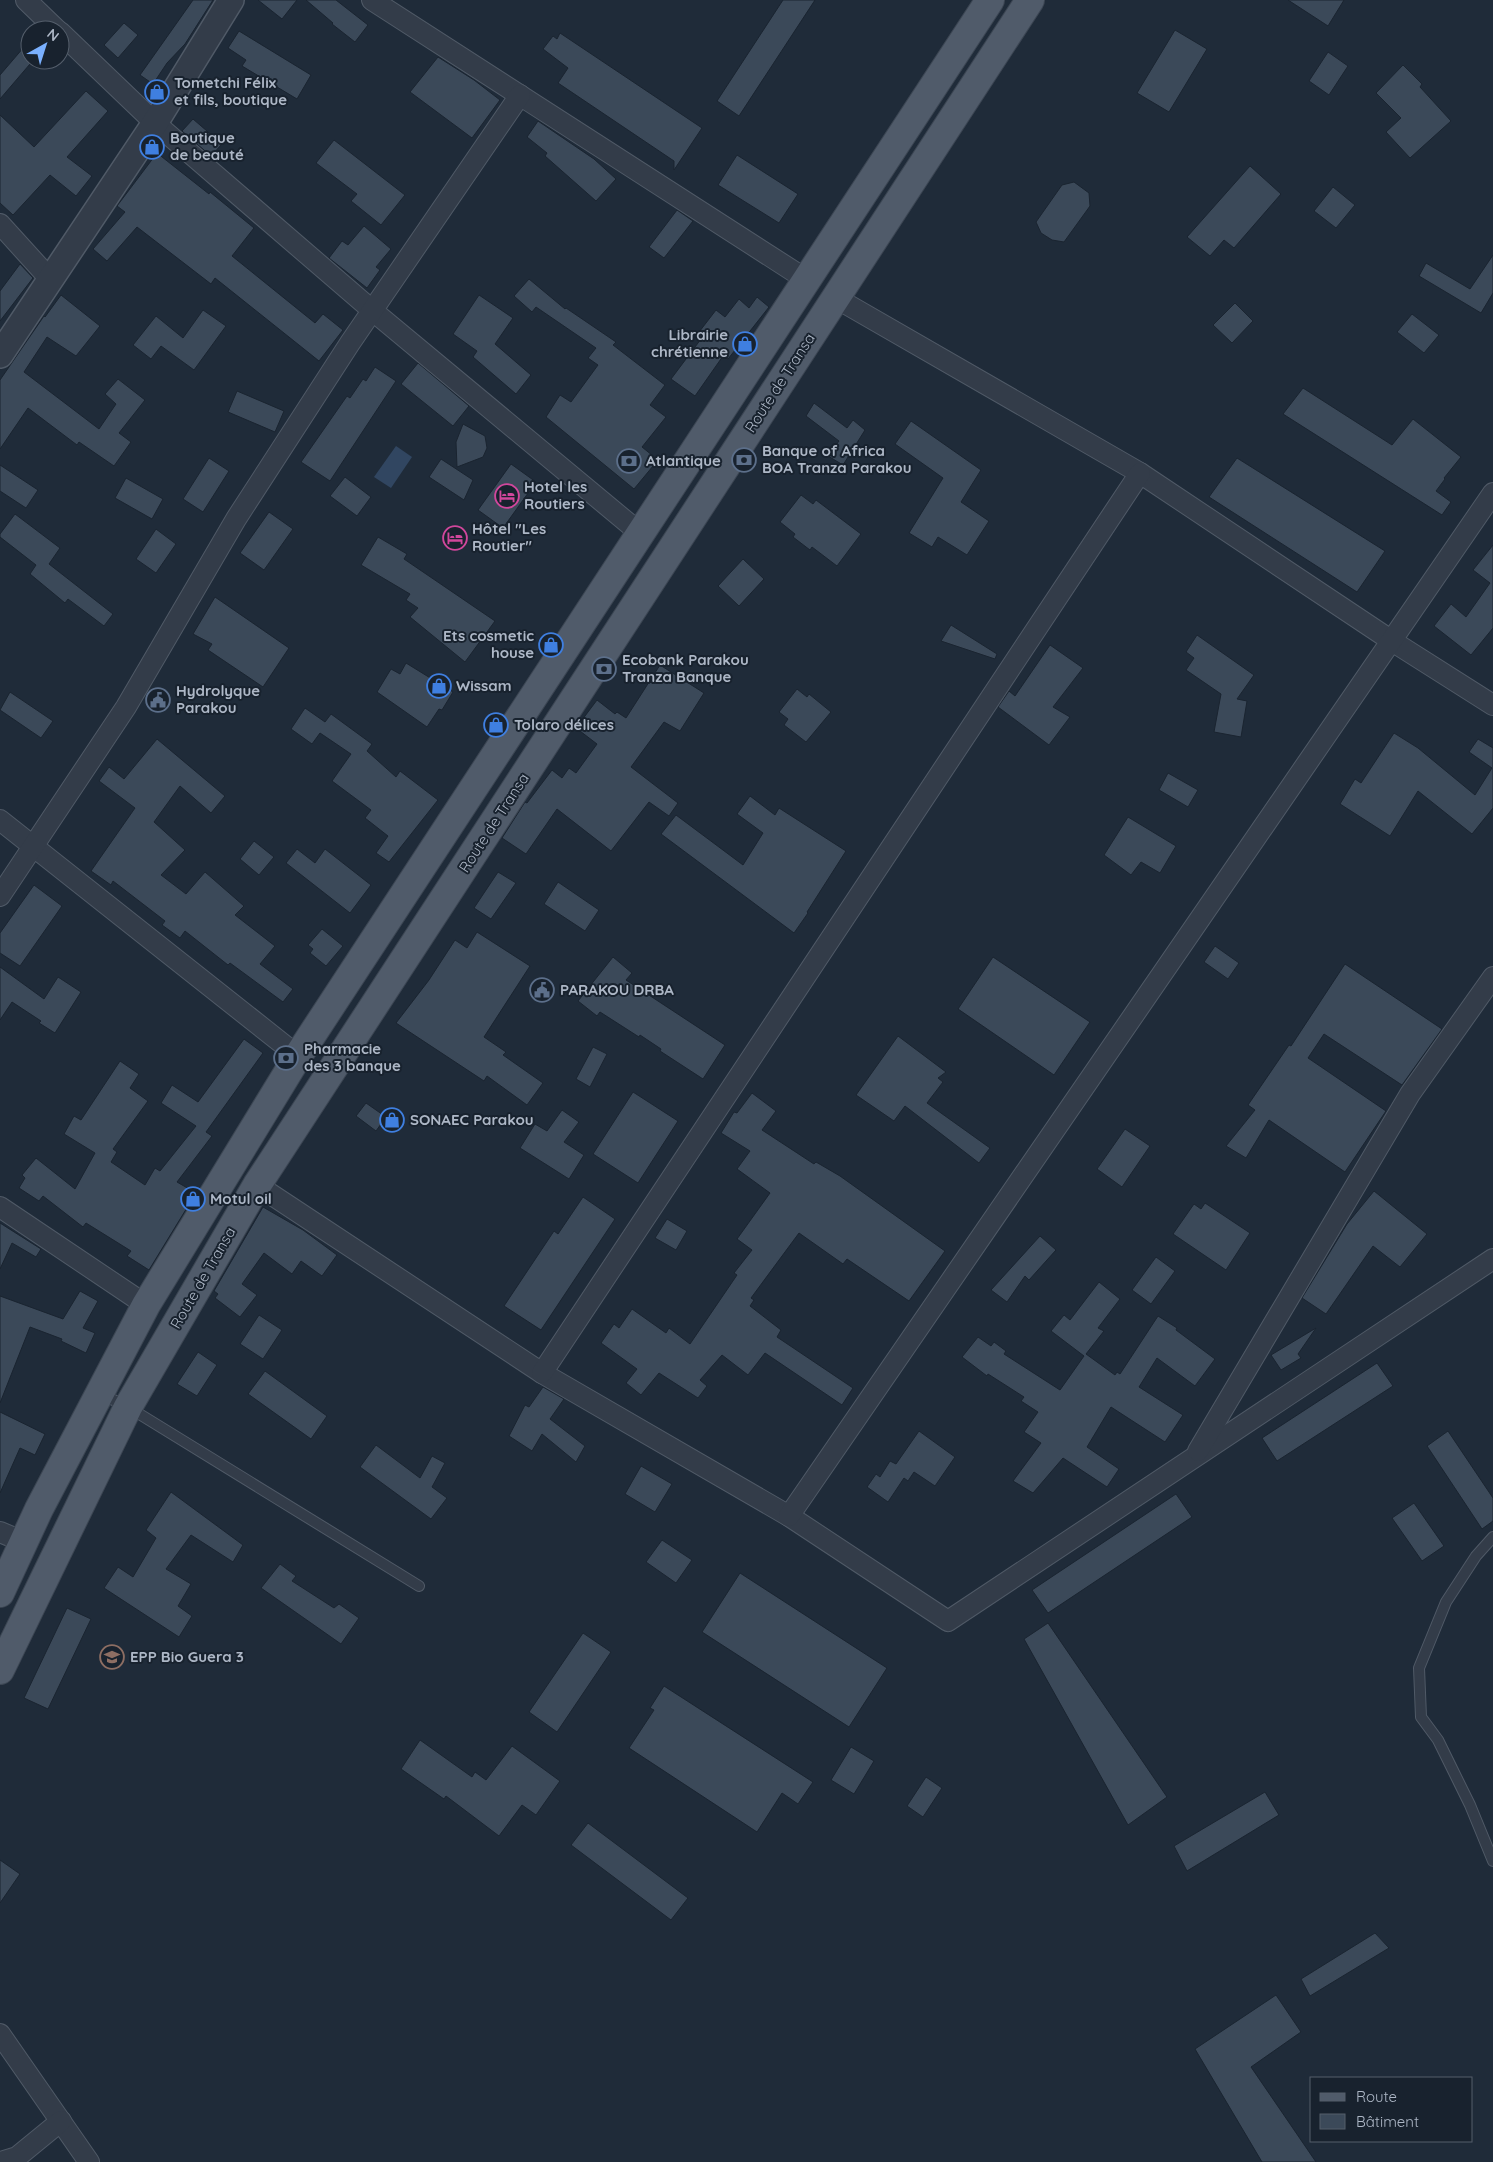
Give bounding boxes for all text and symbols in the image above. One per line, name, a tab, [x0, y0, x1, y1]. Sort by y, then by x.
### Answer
north arrow	[20, 20, 70, 70]
text: N	[44, 25, 63, 45]
place label: Tometchi Félix et fils, boutique	[174, 73, 287, 109]
shop icon: Tometchi Félix et fils, boutique	[144, 79, 170, 105]
place label: Boutique de beauté	[170, 128, 244, 164]
shop icon: Boutique de beauté	[139, 134, 165, 160]
place label: Librairie chrétienne	[651, 325, 728, 361]
street label: Route de Transa	[740, 330, 819, 436]
shop icon: Librairie chrétienne	[732, 331, 758, 357]
place label: Banque of Africa BOA Tranza Parakou	[762, 441, 912, 477]
bank icon: Banque of Africa BOA Tranza Parakou	[731, 447, 757, 473]
bank icon: Atlantique	[616, 448, 642, 474]
place label: Atlantique	[646, 451, 721, 470]
place label: Hotel les Routiers	[524, 477, 587, 513]
hotel icon: Hotel les Routiers	[494, 483, 520, 509]
place label: Hôtel "Les Routier"	[472, 519, 546, 555]
hotel icon: Hôtel "Les Routier"	[442, 525, 468, 551]
place label: Ets cosmetic house	[443, 626, 534, 662]
shop icon: Ets cosmetic house	[538, 632, 564, 658]
place label: Ecobank Parakou Tranza Banque	[622, 650, 749, 686]
bank icon: Ecobank Parakou Tranza Banque	[591, 656, 617, 682]
shop icon: Wissam	[426, 673, 452, 699]
place label: Wissam	[456, 676, 512, 695]
place label: Hydrolyque Parakou	[176, 681, 260, 717]
public building icon: Hydrolyque Parakou	[145, 687, 171, 713]
shop icon: Tolaro délices	[483, 712, 509, 738]
place label: Tolaro délices	[514, 715, 614, 734]
street label: Route de Transa	[454, 770, 533, 876]
public building icon: PARAKOU DRBA	[529, 977, 555, 1003]
place label: PARAKOU DRBA	[560, 980, 674, 999]
place label: Pharmacie des 3 banque	[304, 1039, 401, 1075]
bank icon: Pharmacie des 3 banque	[273, 1045, 299, 1071]
shop icon: SONAEC Parakou	[379, 1107, 405, 1133]
place label: SONAEC Parakou	[410, 1110, 534, 1129]
shop icon: Motul oil	[180, 1186, 206, 1212]
place label: Motul oil	[210, 1189, 272, 1208]
street label: Route de Transa	[166, 1223, 239, 1332]
school or university icon: EPP Bio Guera 3	[99, 1644, 125, 1670]
place label: EPP Bio Guera 3	[130, 1647, 244, 1666]
legend	[1310, 2077, 1473, 2142]
text: Route	[1356, 2087, 1397, 2106]
text: Bâtiment	[1356, 2112, 1419, 2131]

